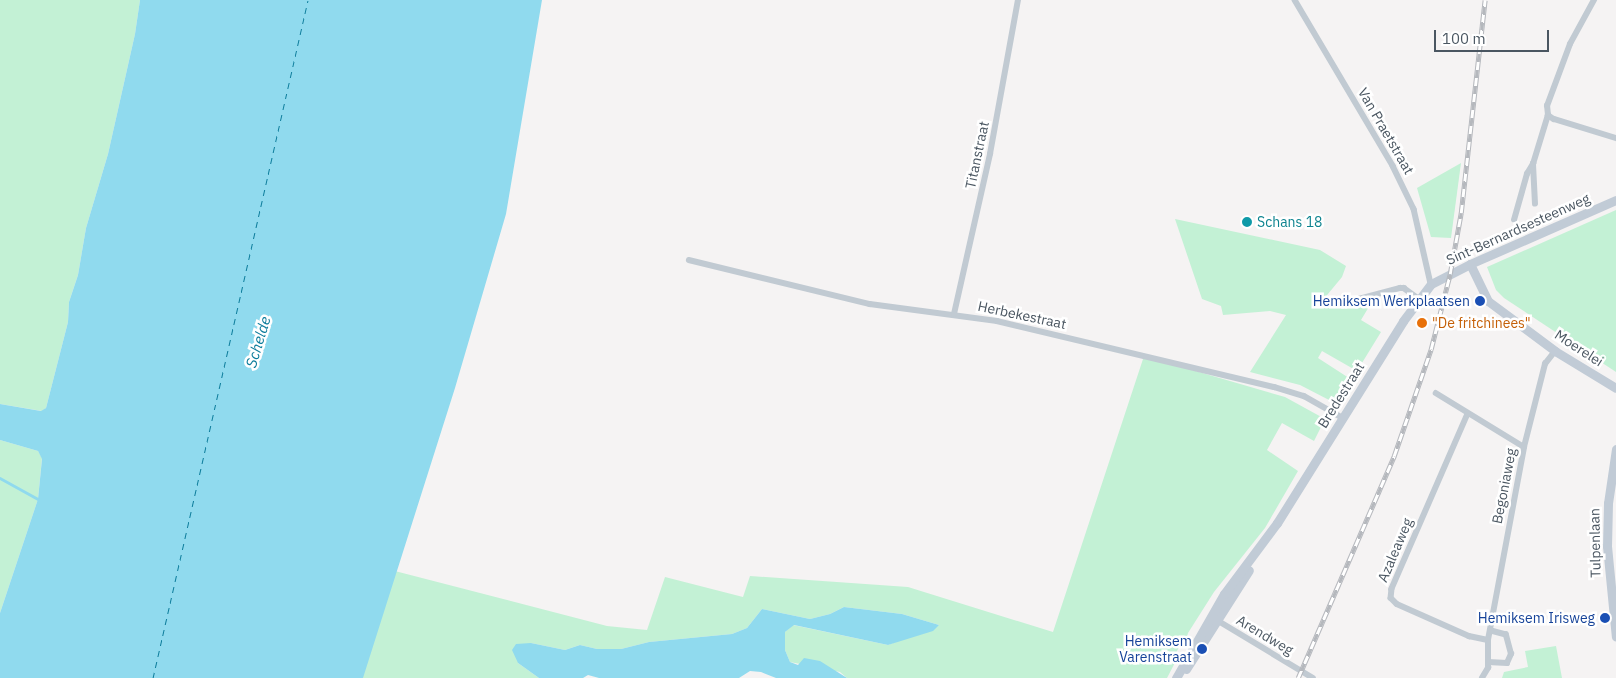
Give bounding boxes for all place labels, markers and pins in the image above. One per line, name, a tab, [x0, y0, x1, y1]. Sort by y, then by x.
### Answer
place label: Schans 18	[1257, 214, 1322, 230]
marker: Schans 18	[1241, 216, 1253, 228]
place label: Hemiksem Werkplaatsen	[1313, 293, 1470, 309]
marker: Hemiksem Werkplaatsen	[1474, 295, 1486, 307]
place label: "De fritchinees"	[1432, 315, 1531, 331]
marker: "De fritchinees"	[1416, 317, 1428, 329]
place label: Hemiksem Irisweg	[1478, 610, 1595, 626]
marker: Hemiksem Irisweg	[1599, 612, 1611, 624]
place label: Hemiksem Varenstraat	[1119, 633, 1192, 666]
marker: Hemiksem Varenstraat	[1196, 643, 1208, 655]

